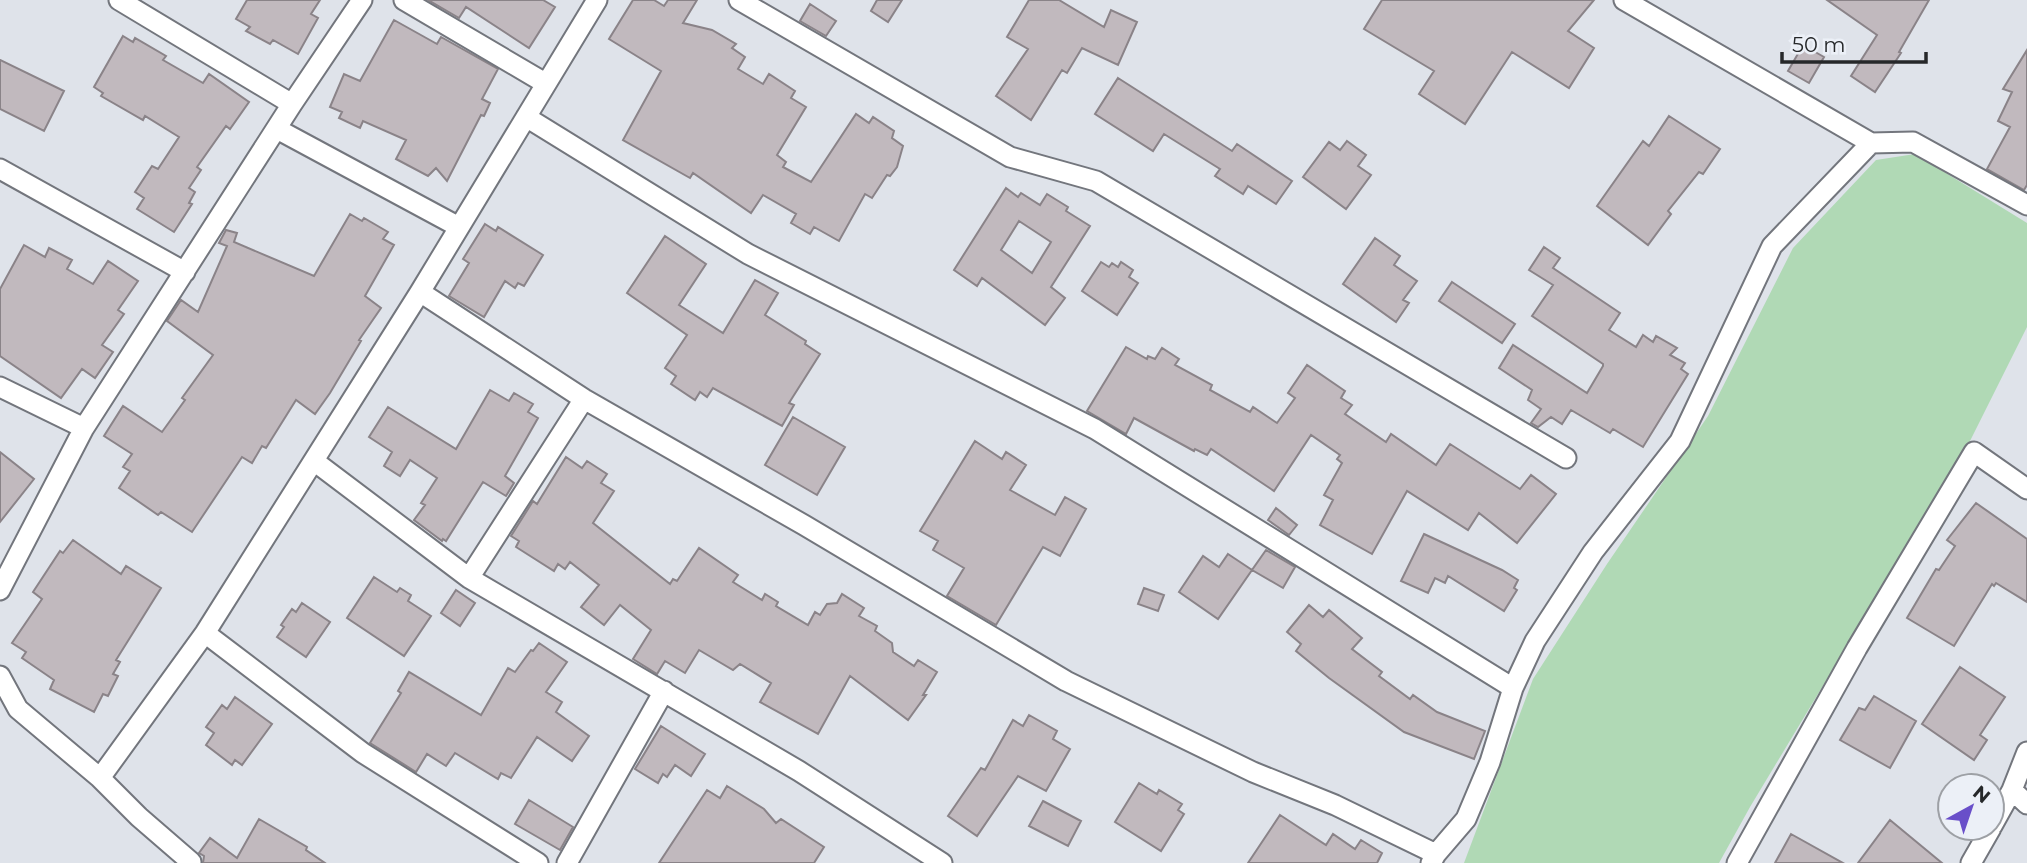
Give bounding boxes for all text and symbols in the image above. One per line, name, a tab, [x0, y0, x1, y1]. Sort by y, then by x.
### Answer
scale bar	[1782, 21, 1926, 65]
text: 50 m	[1792, 32, 1846, 57]
north arrow	[1936, 772, 2006, 842]
text: N	[1968, 781, 1995, 808]

